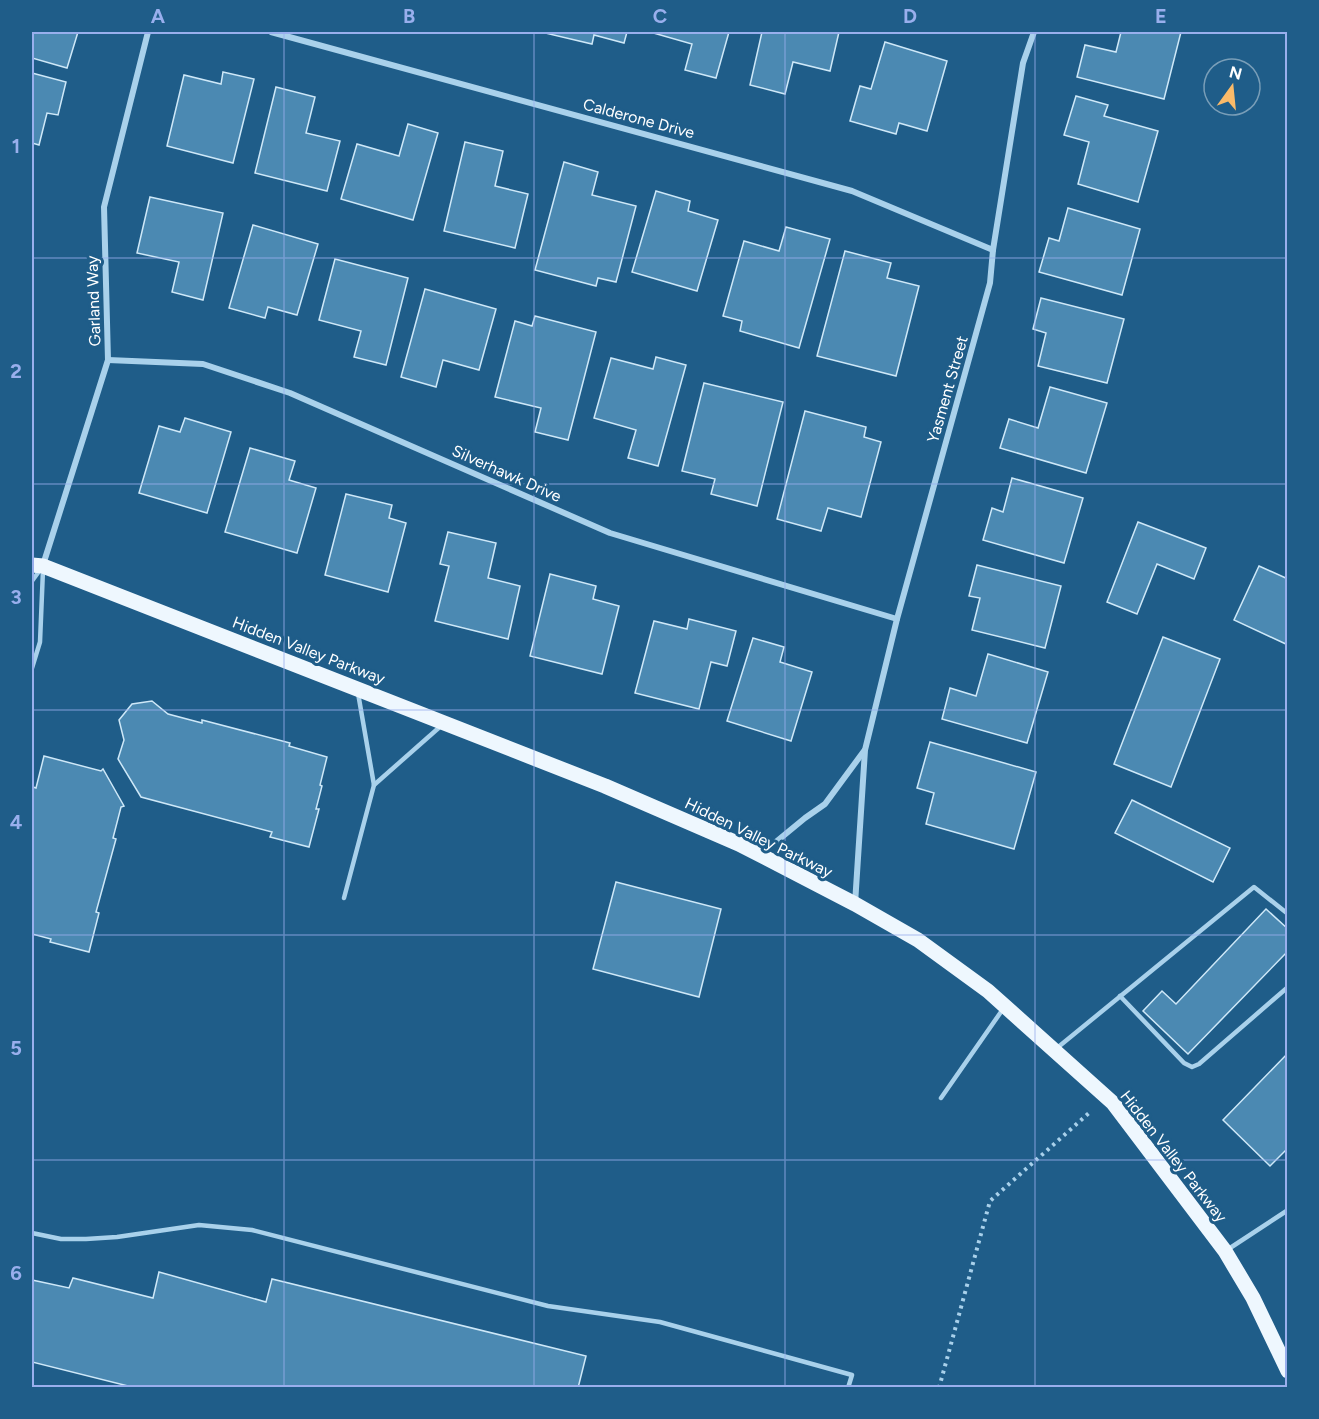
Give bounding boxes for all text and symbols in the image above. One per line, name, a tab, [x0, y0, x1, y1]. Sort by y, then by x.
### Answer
text: A	[151, 4, 166, 28]
text: B	[403, 4, 415, 28]
text: C	[653, 4, 667, 28]
text: D	[903, 4, 917, 28]
text: E	[1155, 4, 1167, 28]
north arrow	[1202, 57, 1262, 117]
text: N	[1227, 62, 1244, 84]
street label: Calderone Drive	[581, 94, 697, 143]
text: 1	[12, 134, 20, 158]
street label: Garland Way	[82, 255, 105, 347]
street label: Yasment Street	[923, 333, 972, 445]
text: 2	[10, 359, 22, 383]
street label: Silverhawk Drive	[449, 441, 565, 506]
text: 3	[10, 585, 22, 609]
street label: Hidden Valley Parkway	[230, 613, 388, 689]
street label: Hidden Valley Parkway	[682, 793, 836, 882]
text: 4	[10, 810, 23, 834]
text: 5	[10, 1036, 22, 1060]
street label: Hidden Valley Parkway	[1116, 1087, 1231, 1226]
text: 6	[10, 1261, 22, 1285]

